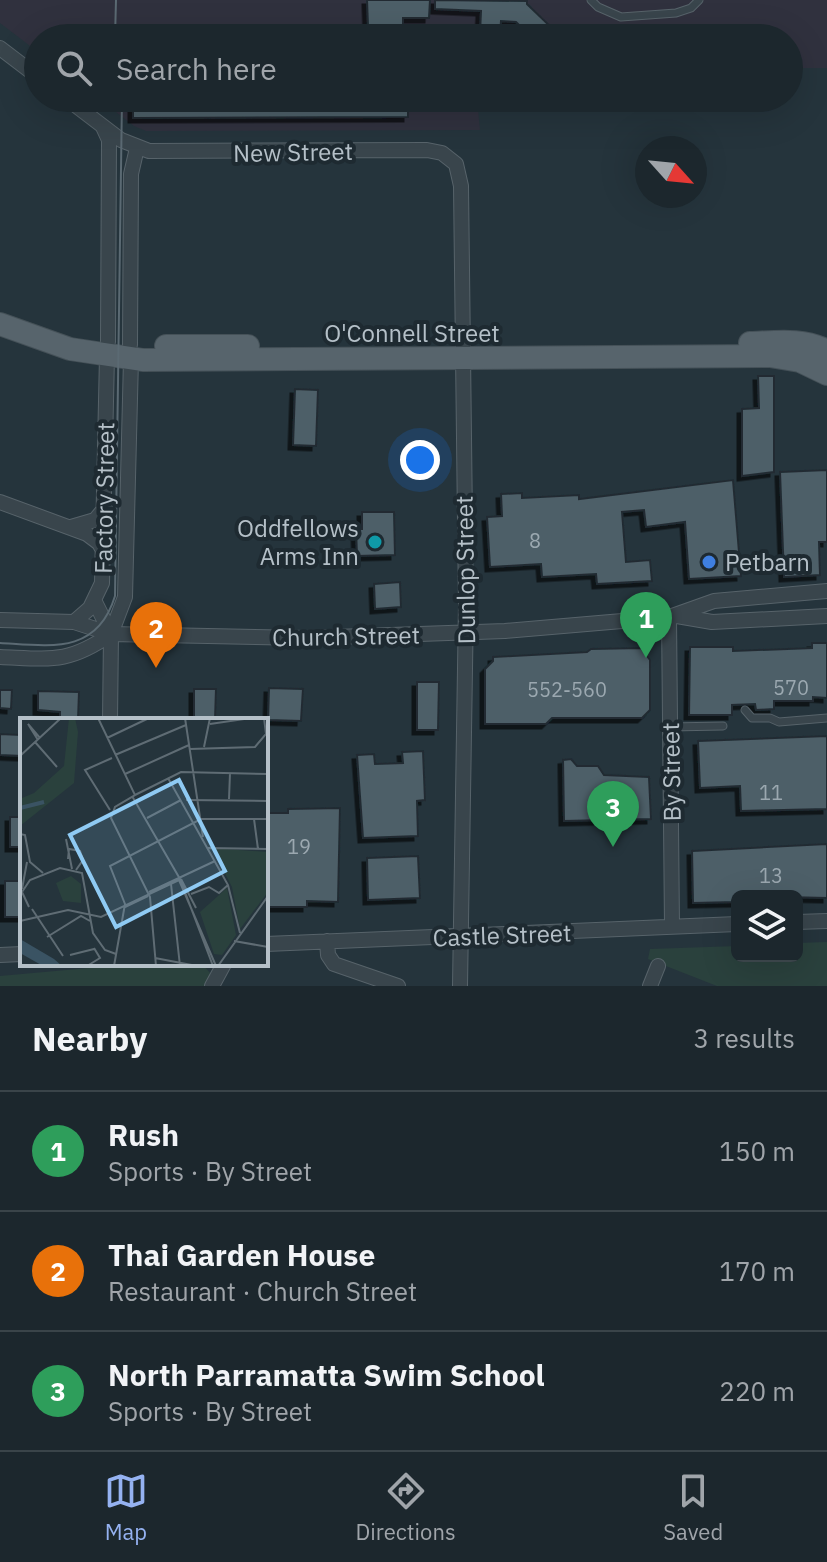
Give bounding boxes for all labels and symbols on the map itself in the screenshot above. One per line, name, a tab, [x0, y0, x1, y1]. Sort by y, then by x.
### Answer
street label: New Street	[233, 135, 353, 169]
north arrow	[635, 136, 707, 208]
street label: O'Connell Street	[324, 317, 500, 349]
street label: Factory Street	[87, 422, 121, 574]
your location	[400, 440, 440, 480]
street label: Dunlop Street	[448, 495, 482, 645]
place label: Oddfellows Arms Inn	[237, 512, 359, 572]
house number: 8	[529, 527, 541, 554]
marker: Oddfellows Arms Inn	[366, 533, 384, 551]
place label: Petbarn	[725, 546, 810, 578]
marker: Petbarn	[700, 553, 718, 571]
pin: 1	[620, 592, 672, 658]
pin: 2	[130, 602, 182, 668]
street label: Church Street	[272, 619, 420, 653]
house number: 570	[773, 674, 809, 701]
house number: 552-560	[527, 676, 607, 703]
inset map	[20, 718, 268, 966]
street label: By Street	[654, 722, 688, 822]
house number: 11	[759, 779, 783, 806]
pin: 3	[587, 781, 639, 847]
house number: 19	[287, 833, 311, 860]
house number: 13	[759, 862, 783, 889]
street label: Castle Street	[432, 917, 572, 953]

